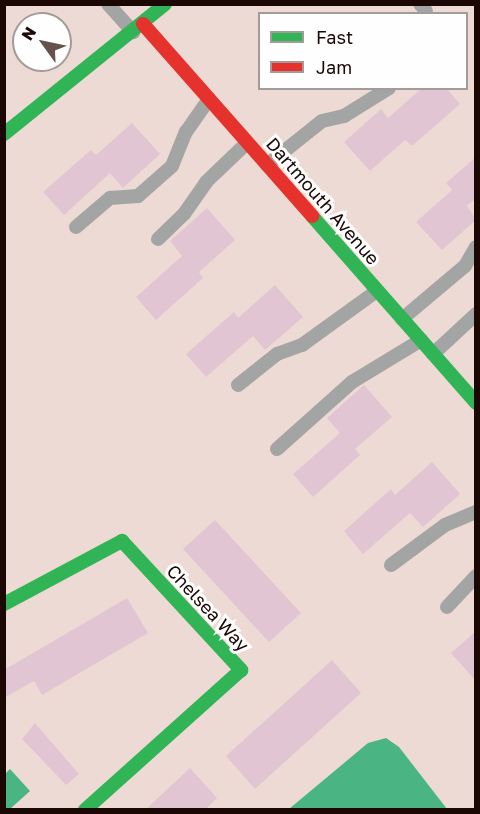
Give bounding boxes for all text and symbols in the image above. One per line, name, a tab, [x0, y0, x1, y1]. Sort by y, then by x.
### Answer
north arrow	[12, 12, 72, 72]
legend	[258, 12, 468, 90]
text: N	[17, 23, 40, 44]
text: Fast	[316, 26, 353, 48]
text: Jam	[316, 56, 352, 78]
street label: Dartmouth Avenue	[262, 133, 384, 269]
street label: Chelsea Way	[162, 560, 254, 656]

